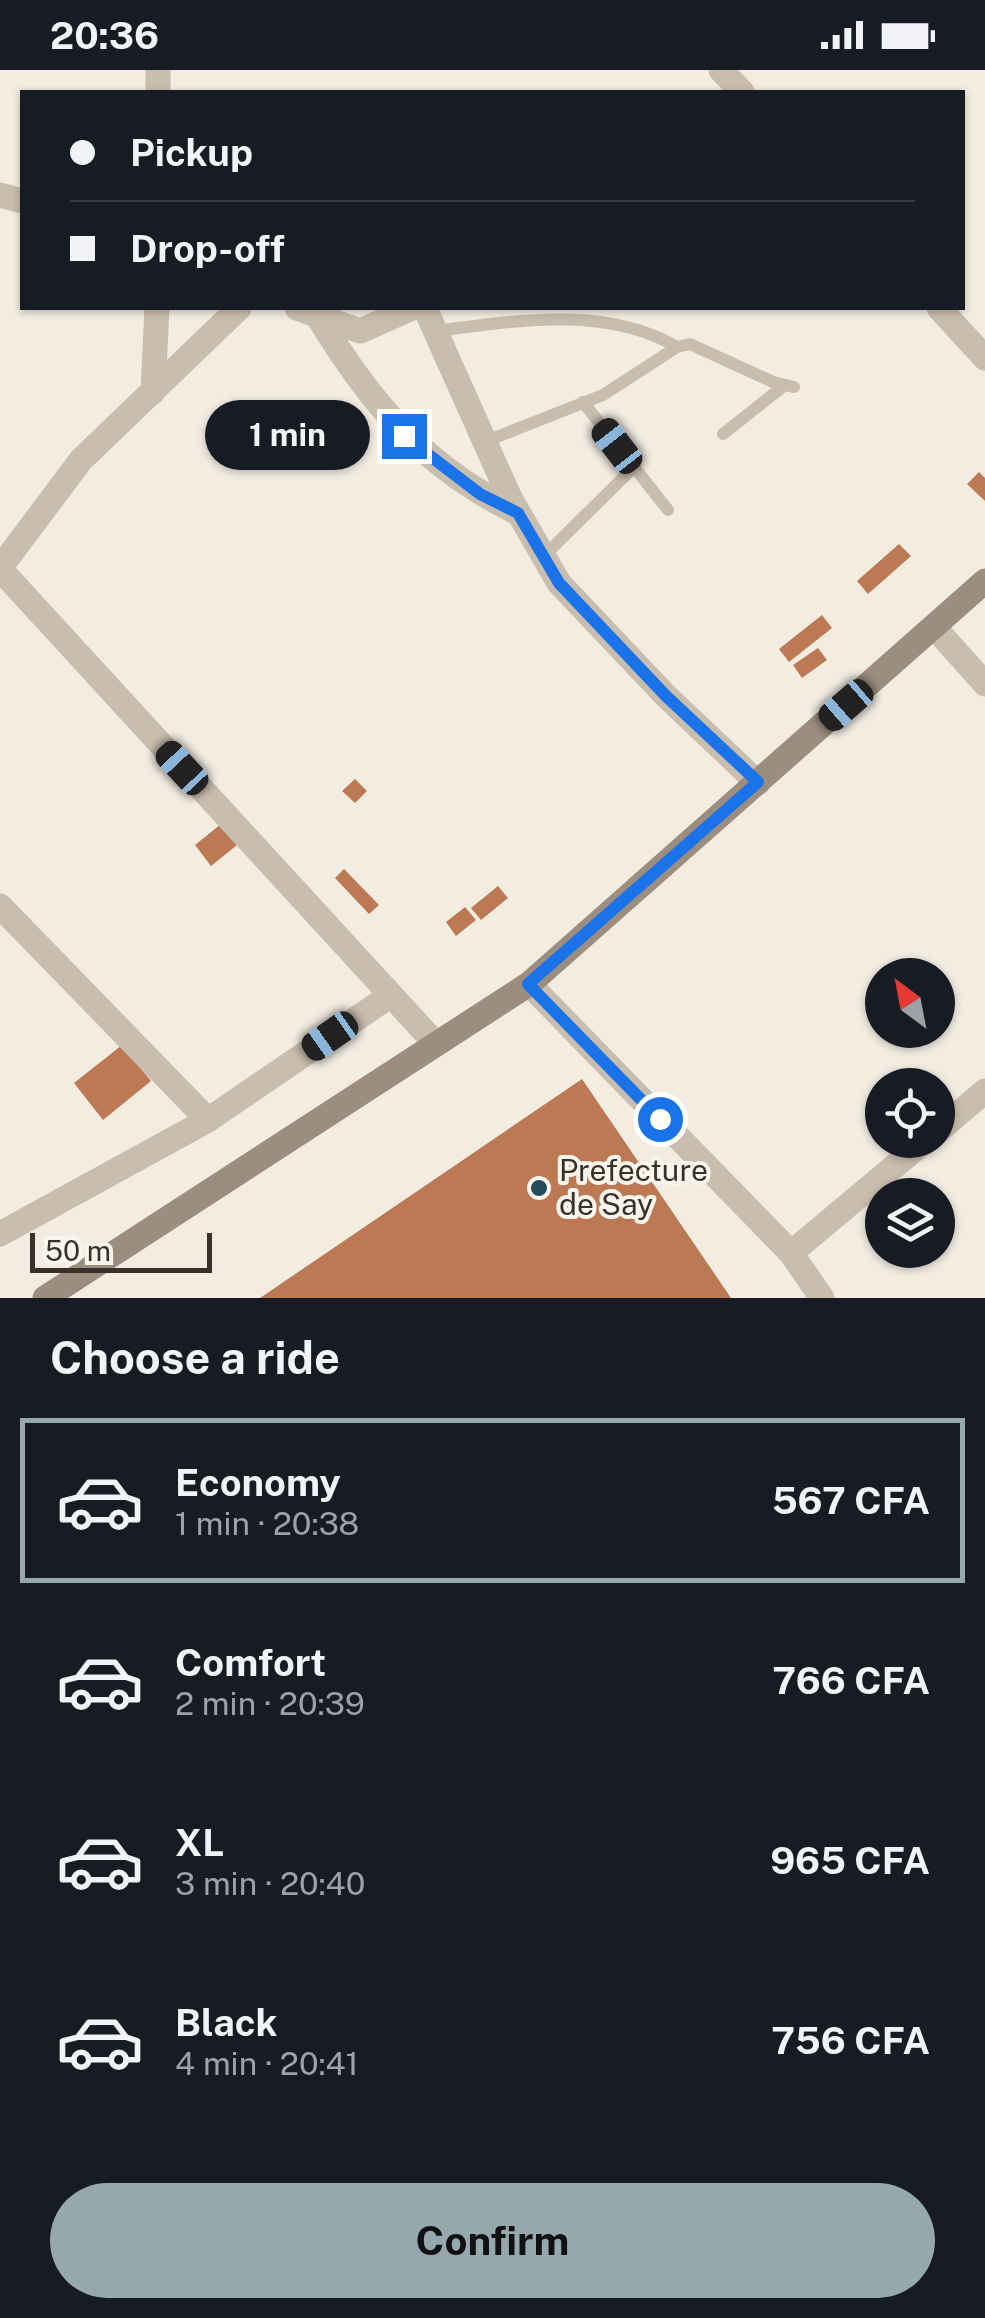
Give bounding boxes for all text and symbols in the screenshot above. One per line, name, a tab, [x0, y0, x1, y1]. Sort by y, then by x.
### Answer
text: 20:36	[50, 13, 159, 58]
text: Pickup	[130, 130, 253, 175]
text: Drop-off	[130, 226, 285, 271]
callout: 1 min	[204, 401, 369, 471]
car	[587, 413, 647, 479]
route end	[382, 414, 427, 459]
text: 1 min	[249, 416, 326, 453]
car	[814, 674, 878, 736]
car	[151, 736, 213, 800]
north arrow	[865, 958, 955, 1048]
map controls	[865, 958, 955, 1268]
car	[297, 1007, 363, 1065]
button: locate	[865, 1068, 955, 1158]
route start	[638, 1097, 683, 1142]
place label: Prefecture de Say	[559, 1152, 708, 1222]
marker: Prefecture de Say	[528, 1177, 550, 1199]
button: layers	[865, 1178, 955, 1268]
scale bar	[30, 1228, 212, 1272]
text: 50 m	[45, 1234, 111, 1267]
text: Choose a ride	[50, 1331, 340, 1384]
icon: car	[55, 1456, 145, 1546]
text: Economy	[175, 1460, 341, 1505]
text: 567 CFA	[772, 1478, 930, 1523]
text: 1 min · 20:38	[175, 1505, 359, 1542]
icon: car	[55, 1636, 145, 1726]
text: Comfort	[175, 1640, 326, 1685]
text: 766 CFA	[772, 1658, 930, 1703]
text: 2 min · 20:39	[175, 1685, 365, 1722]
icon: car	[55, 1816, 145, 1906]
text: XL	[175, 1820, 224, 1865]
text: 965 CFA	[770, 1838, 930, 1883]
text: 3 min · 20:40	[175, 1865, 365, 1902]
icon: car	[55, 1996, 145, 2086]
text: Black	[175, 2000, 278, 2045]
text: 756 CFA	[771, 2018, 930, 2063]
text: 4 min · 20:41	[175, 2045, 359, 2082]
button: Confirm	[50, 2183, 935, 2298]

